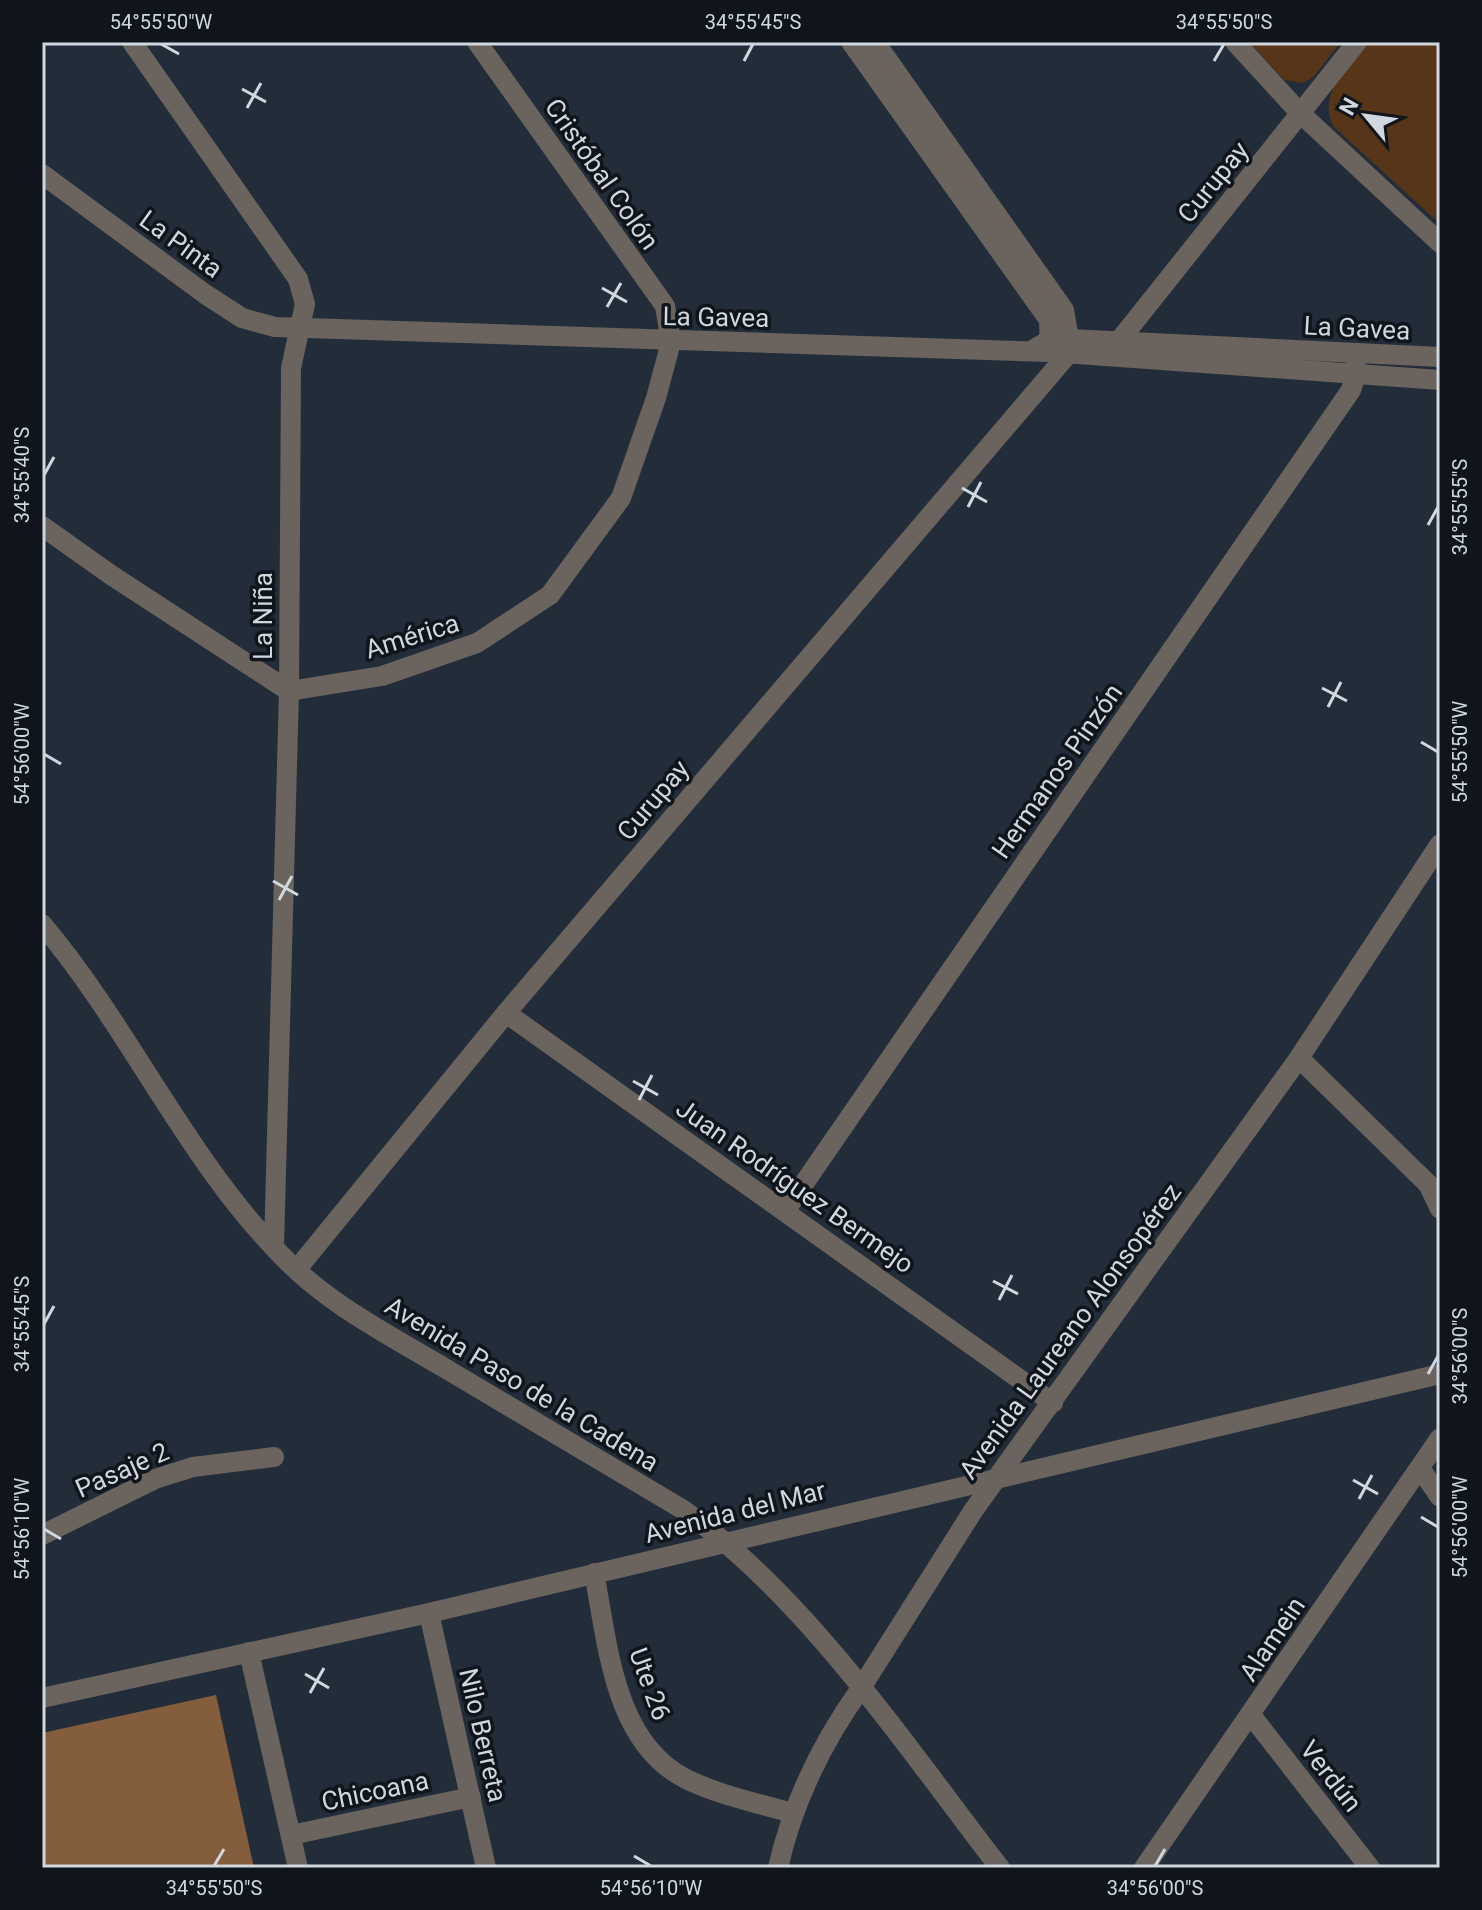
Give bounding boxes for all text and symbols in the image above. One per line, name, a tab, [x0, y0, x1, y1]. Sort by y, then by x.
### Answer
text: 54°55'50"W	[110, 10, 213, 34]
text: 34°55'45"S	[705, 10, 801, 34]
text: 34°55'50"S	[1176, 10, 1272, 34]
north arrow	[1326, 76, 1406, 156]
street label: Cristóbal Colón	[539, 93, 665, 255]
text: N	[1334, 94, 1364, 119]
street label: Curupay	[1171, 136, 1255, 228]
street label: La Pinta	[134, 204, 228, 284]
street label: La Gavea	[662, 301, 770, 333]
street label: La Gavea	[1303, 310, 1411, 346]
text: 34°55'40"S	[10, 427, 34, 523]
text: 34°55'55"S	[1448, 459, 1472, 555]
street label: La Niña	[248, 572, 278, 660]
street label: América	[362, 608, 462, 664]
street label: Hermanos Pinzón	[986, 678, 1128, 864]
text: 54°55'50"W	[1448, 700, 1472, 803]
text: 54°56'00"W	[10, 702, 34, 805]
street label: Curupay	[611, 754, 695, 846]
street label: Juan Rodríguez Bermejo	[671, 1093, 919, 1279]
street label: Avenida Laureano Alonsopérez	[953, 1178, 1187, 1484]
text: 34°55'45"S	[10, 1276, 34, 1372]
street label: Avenida Paso de la Cadena	[380, 1290, 664, 1478]
text: 34°56'00"S	[1448, 1308, 1472, 1404]
street label: Pasaje 2	[71, 1436, 173, 1504]
street label: Avenida del Mar	[641, 1475, 829, 1549]
text: 54°56'00"W	[1448, 1475, 1472, 1578]
text: 54°56'10"W	[10, 1477, 34, 1580]
street label: Alamein	[1233, 1591, 1311, 1687]
street label: Ute 26	[623, 1644, 677, 1724]
street label: Nilo Berreta	[453, 1665, 513, 1805]
street label: Verdún	[1294, 1735, 1368, 1817]
street label: Chicoana	[319, 1765, 431, 1817]
text: 34°55'50"S	[166, 1876, 262, 1900]
text: 54°56'10"W	[600, 1876, 703, 1900]
text: 34°56'00"S	[1107, 1876, 1203, 1900]

